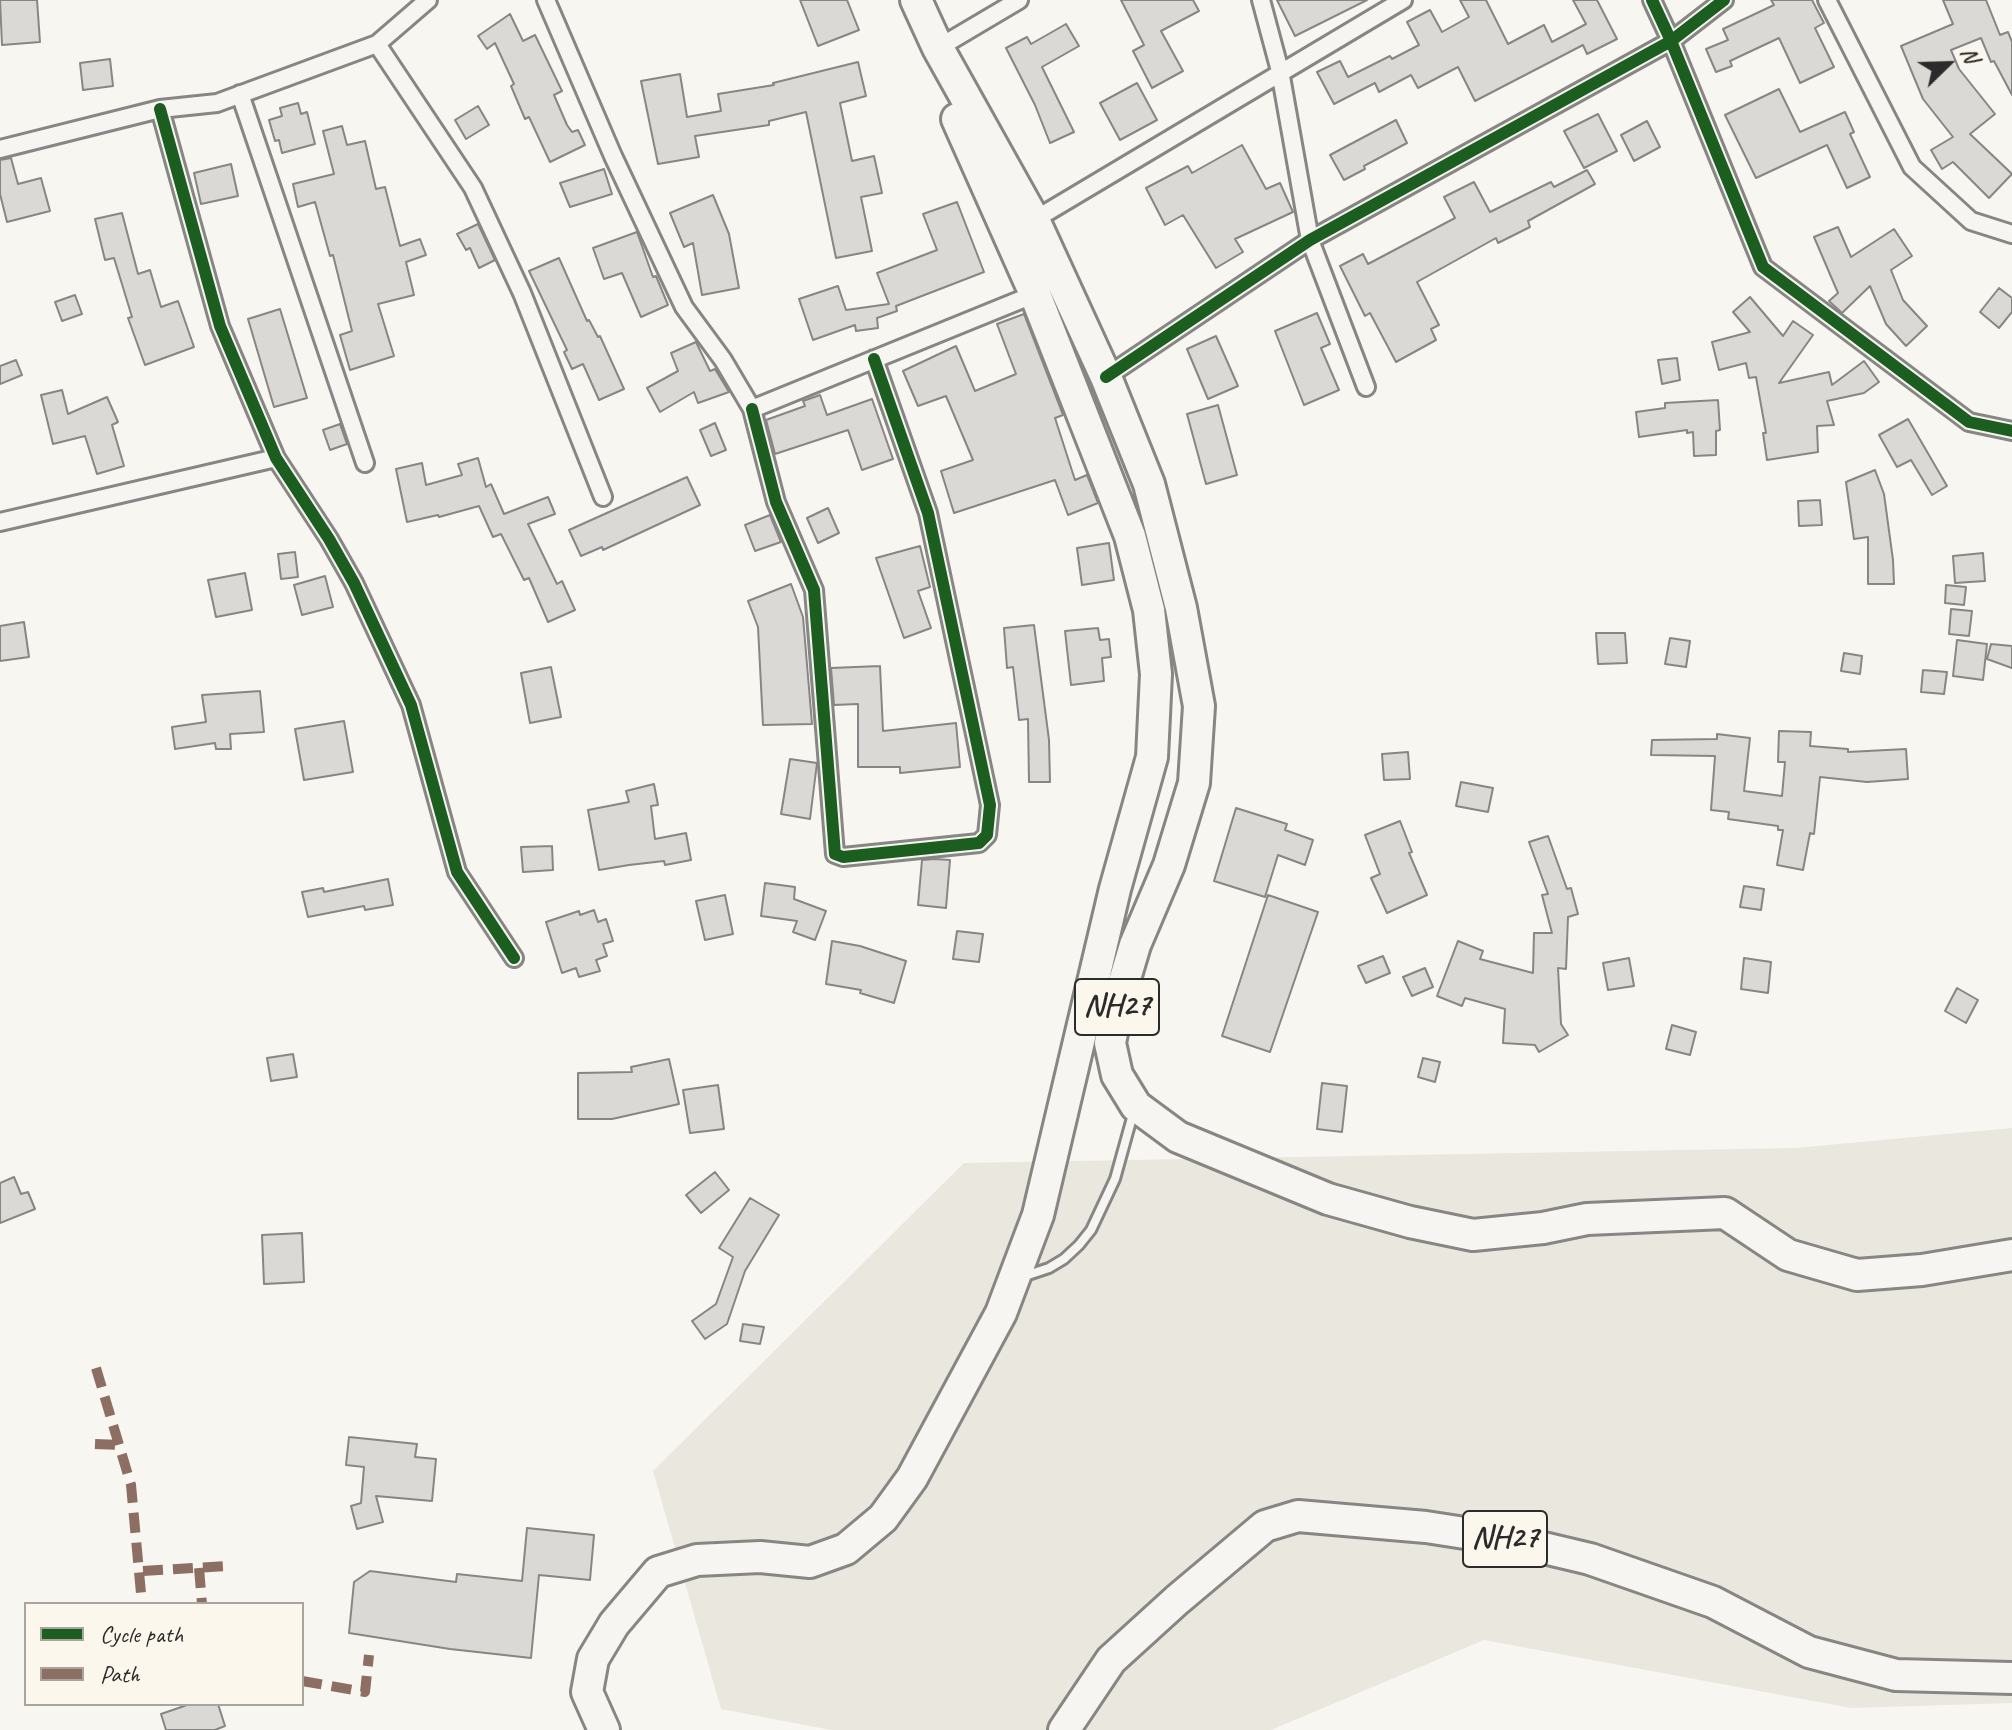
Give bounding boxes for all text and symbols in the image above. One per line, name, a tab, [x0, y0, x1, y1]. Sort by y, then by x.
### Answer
north arrow	[1908, 24, 1988, 104]
text: N	[1955, 43, 1986, 66]
road number: NH27	[1075, 979, 1159, 1035]
road number: NH27	[1463, 1511, 1547, 1567]
legend	[24, 1602, 304, 1706]
text: Cycle path	[100, 1619, 183, 1649]
text: Path	[100, 1659, 140, 1689]

